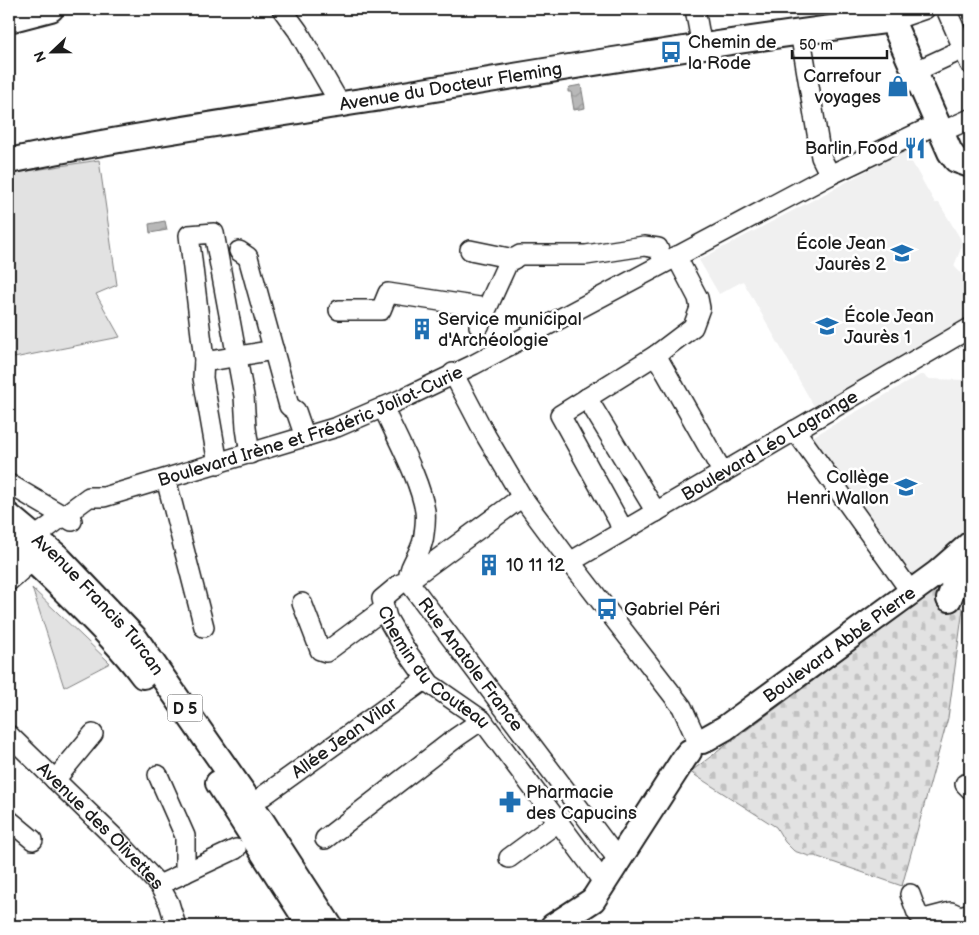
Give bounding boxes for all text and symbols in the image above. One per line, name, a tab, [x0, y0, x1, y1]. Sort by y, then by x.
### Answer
north arrow	[28, 28, 78, 78]
scale bar	[792, 28, 886, 60]
place label: Chemin de la Rode	[688, 32, 777, 74]
text: 50 m	[799, 36, 833, 55]
bus stop icon: Chemin de la Rode	[658, 39, 684, 65]
text: N	[31, 49, 50, 65]
street label: Avenue du Docteur Fleming	[338, 58, 564, 115]
place label: Carrefour voyages	[803, 66, 881, 108]
shop icon: Carrefour voyages	[885, 73, 911, 99]
restaurant icon: Barlin Food	[902, 135, 928, 161]
place label: Barlin Food	[805, 138, 898, 159]
place label: École Jean Jaurès 2	[796, 231, 886, 275]
school or university icon: École Jean Jaurès 2	[889, 240, 915, 266]
place label: École Jean Jaurès 1	[844, 304, 934, 348]
place label: Service municipal d'Archéologie	[438, 309, 582, 351]
school or university icon: École Jean Jaurès 1	[814, 313, 840, 339]
building icon: Service municipal d'Archéologie	[409, 316, 435, 342]
street label: Boulevard Irène et Frédéric Joliot-Curie	[155, 361, 466, 491]
street label: Boulevard Léo Lagrange	[678, 386, 862, 505]
place label: Collège Henri Wallon	[786, 467, 889, 509]
school or university icon: Collège Henri Wallon	[893, 474, 919, 500]
street label: Avenue Francis Turcan	[28, 530, 168, 679]
building icon: 10 11 12	[476, 552, 502, 578]
place label: 10 11 12	[506, 555, 565, 576]
street label: Boulevard Abbé Pierre	[759, 582, 920, 707]
street label: Rue Anatole France	[413, 594, 528, 736]
bus stop icon: Gabriel Péri	[594, 596, 620, 622]
place label: Gabriel Péri	[624, 599, 720, 620]
street label: Chemin du Couteau	[373, 604, 495, 733]
street label: Allée Jean Vilar	[288, 693, 402, 783]
road number: D 5	[168, 694, 202, 721]
street label: Avenue des Olivettes	[33, 758, 168, 894]
place label: Pharmacie des Capucins	[526, 782, 637, 824]
pharmacy icon: Pharmacie des Capucins	[497, 789, 523, 815]

